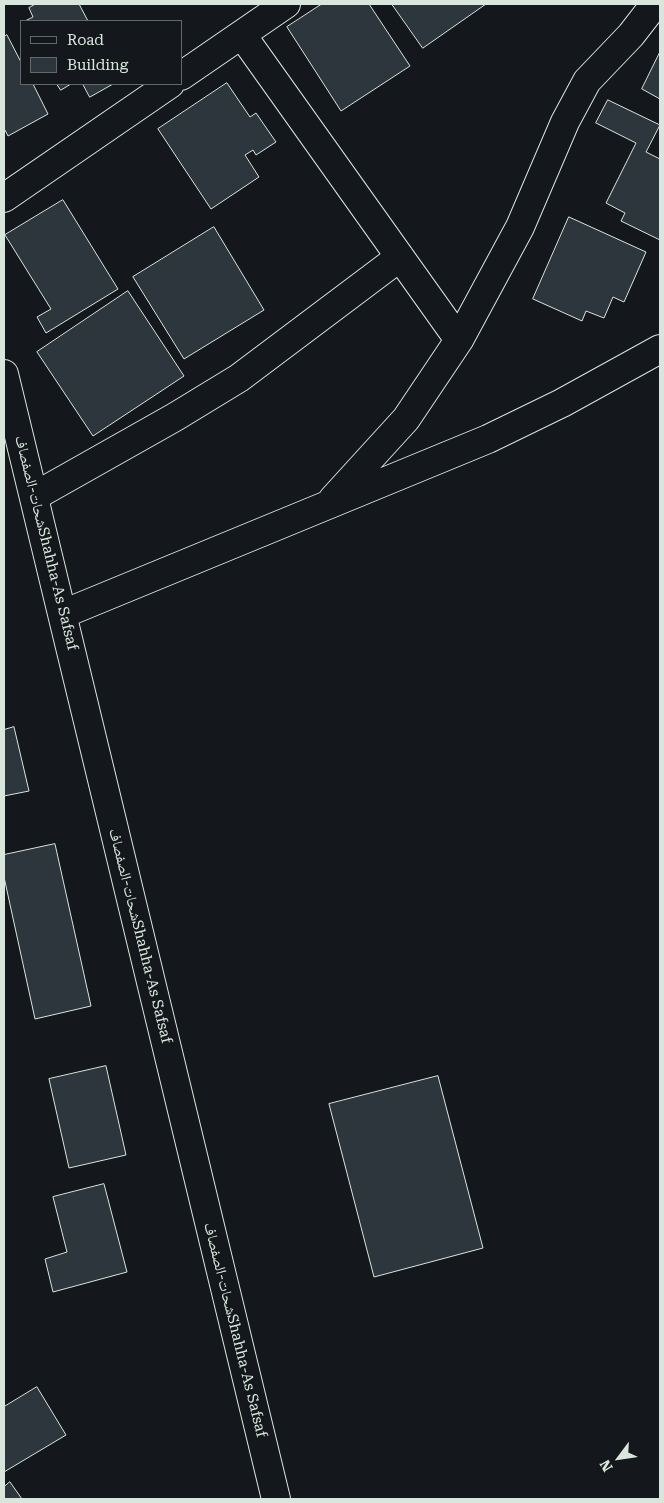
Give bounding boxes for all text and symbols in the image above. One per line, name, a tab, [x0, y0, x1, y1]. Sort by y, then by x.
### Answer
legend	[20, 20, 182, 85]
text: Road	[67, 31, 104, 49]
text: Building	[67, 56, 128, 74]
street label: شحات-الصفصافShahha-As Safsaf	[11, 434, 81, 652]
street label: شحات-الصفصافShahha-As Safsaf	[105, 827, 175, 1045]
street label: شحات-الصفصافShahha-As Safsaf	[200, 1221, 270, 1439]
north arrow	[594, 1433, 644, 1483]
text: N	[597, 1457, 616, 1474]

